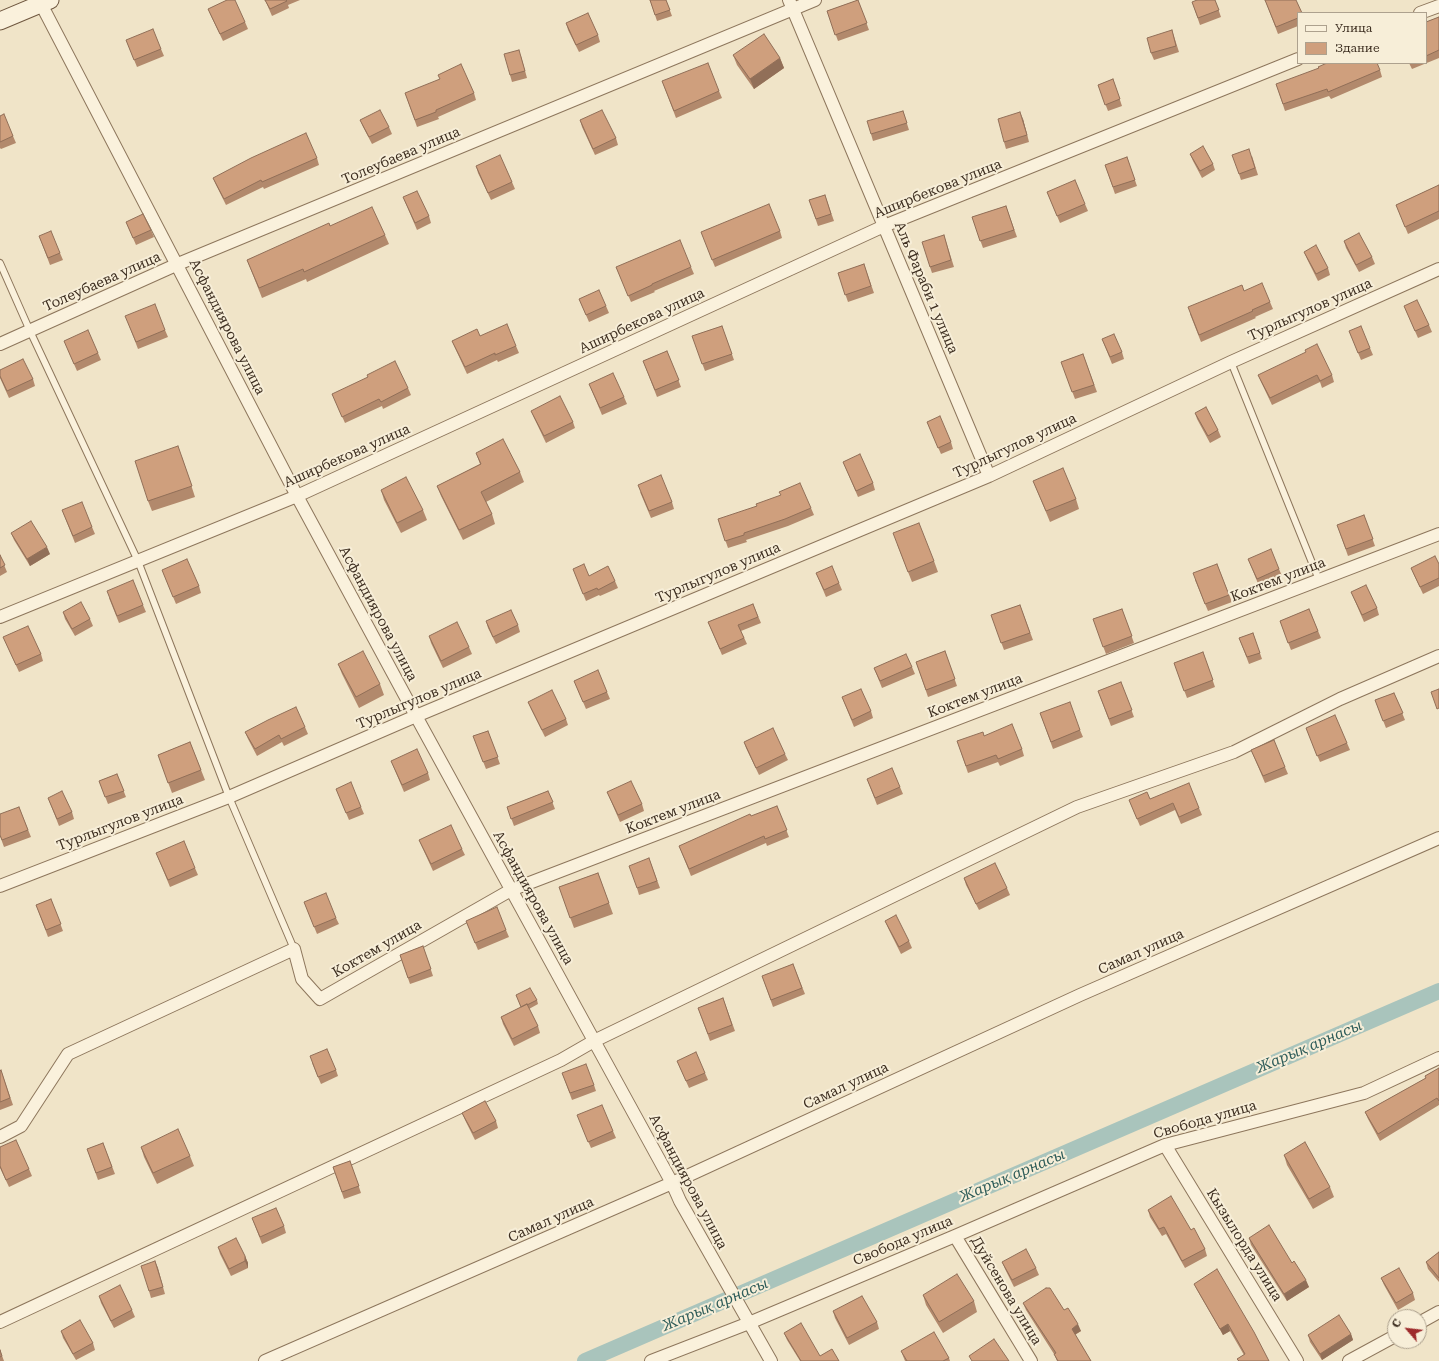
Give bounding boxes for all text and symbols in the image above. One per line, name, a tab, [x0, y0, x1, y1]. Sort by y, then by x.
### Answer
legend	[1297, 12, 1427, 64]
text: Улица	[1335, 21, 1372, 35]
text: Здание	[1335, 41, 1379, 55]
street label: Толеубаева улица	[339, 123, 463, 189]
street label: Аширбекова улица	[872, 156, 1004, 222]
street label: Аль Фараби 1 улица	[891, 219, 961, 357]
street label: Толеубаева улица	[41, 249, 163, 315]
street label: Асфандиярова улица	[185, 256, 269, 398]
street label: Турлыгулов улица	[1245, 275, 1375, 345]
street label: Аширбекова улица	[577, 285, 707, 357]
street label: Турлыгулов улица	[951, 410, 1079, 482]
street label: Аширбекова улица	[281, 421, 413, 491]
street label: Турлыгулов улица	[653, 539, 783, 607]
street label: Асфандиярова улица	[335, 544, 421, 684]
street label: Коктем улица	[1228, 554, 1328, 606]
street label: Турлыгулов улица	[354, 665, 484, 733]
street label: Коктем улица	[925, 670, 1025, 722]
street label: Коктем улица	[623, 786, 723, 838]
street label: Турлыгулов улица	[54, 791, 186, 855]
street label: Асфандиярова улица	[489, 828, 577, 968]
street label: Коктем улица	[329, 917, 425, 981]
street label: Самал улица	[1096, 926, 1186, 978]
water label: Жарық арнасы	[1253, 1017, 1365, 1077]
street label: Самал улица	[801, 1059, 891, 1113]
street label: Свобода улица	[1152, 1097, 1258, 1143]
street label: Асфандиярова улица	[645, 1112, 731, 1252]
water label: Жарық арнасы	[956, 1146, 1068, 1206]
street label: Кызылорда улица	[1202, 1186, 1286, 1304]
street label: Самал улица	[506, 1194, 596, 1246]
street label: Свобода улица	[851, 1212, 955, 1270]
street label: Дуйсенова улица	[967, 1234, 1045, 1348]
water label: Жарық арнасы	[659, 1275, 771, 1335]
north arrow	[1387, 1309, 1427, 1349]
text: С	[1389, 1317, 1404, 1330]

